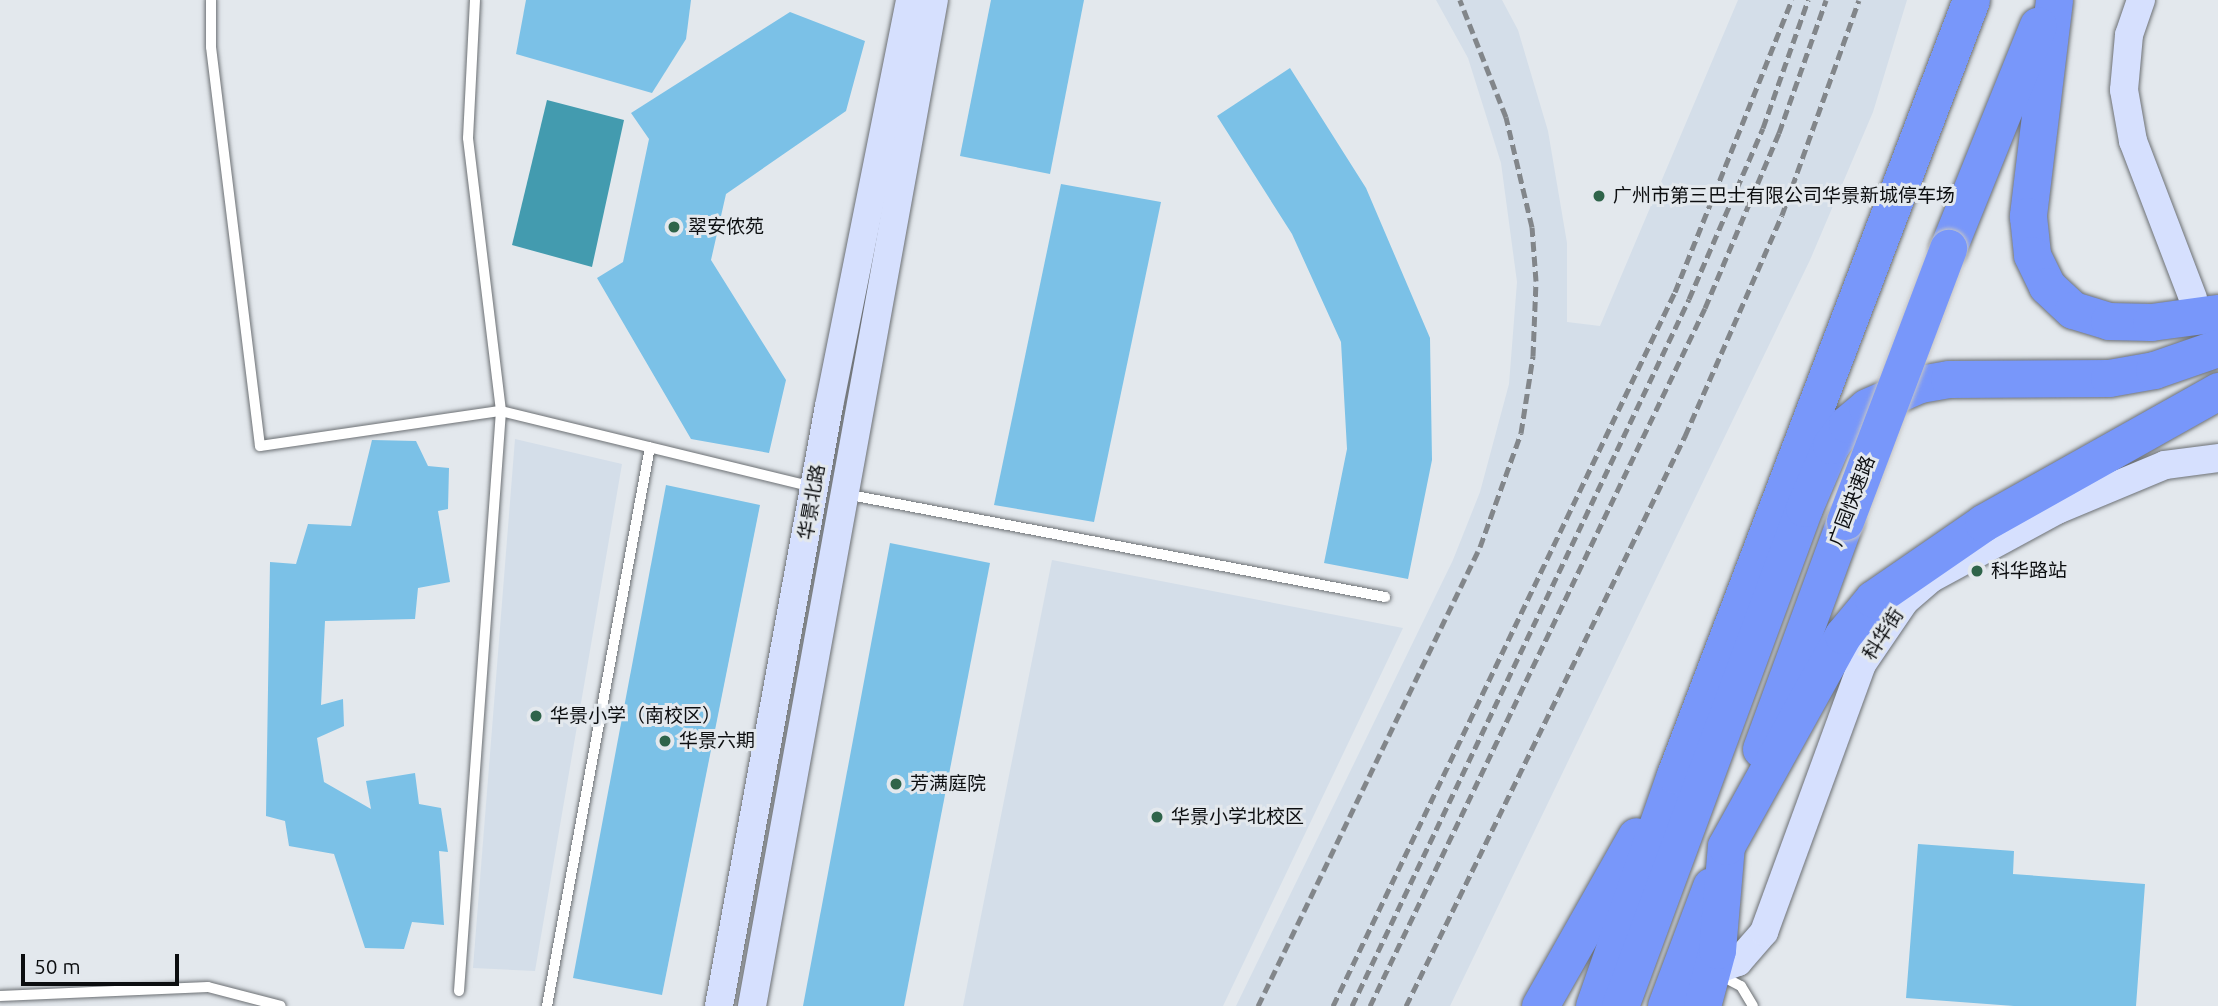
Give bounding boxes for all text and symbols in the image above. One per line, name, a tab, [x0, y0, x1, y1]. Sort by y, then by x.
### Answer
place label: 广州市第三巴士有限公司华景新城停车场	[1613, 185, 1955, 207]
marker: 广州市第三巴士有限公司华景新城停车场	[1591, 188, 1607, 204]
place label: 翠安侬苑	[688, 216, 764, 238]
marker: 翠安侬苑	[666, 219, 682, 235]
street label: 广园快速路	[1824, 453, 1880, 549]
street label: 华景北路	[794, 463, 830, 541]
place label: 科华路站	[1991, 560, 2067, 582]
marker: 科华路站	[1969, 563, 1985, 579]
street label: 科华街	[1858, 604, 1908, 664]
place label: 华景小学（南校区）	[550, 705, 721, 727]
marker: 华景小学（南校区）	[528, 708, 544, 724]
place label: 华景六期	[679, 730, 755, 752]
marker: 华景六期	[657, 733, 673, 749]
place label: 芳满庭院	[910, 773, 986, 795]
marker: 芳满庭院	[888, 776, 904, 792]
place label: 华景小学北校区	[1171, 806, 1304, 828]
marker: 华景小学北校区	[1149, 809, 1165, 825]
scale bar	[24, 940, 182, 984]
text: 50 m	[34, 954, 81, 978]

